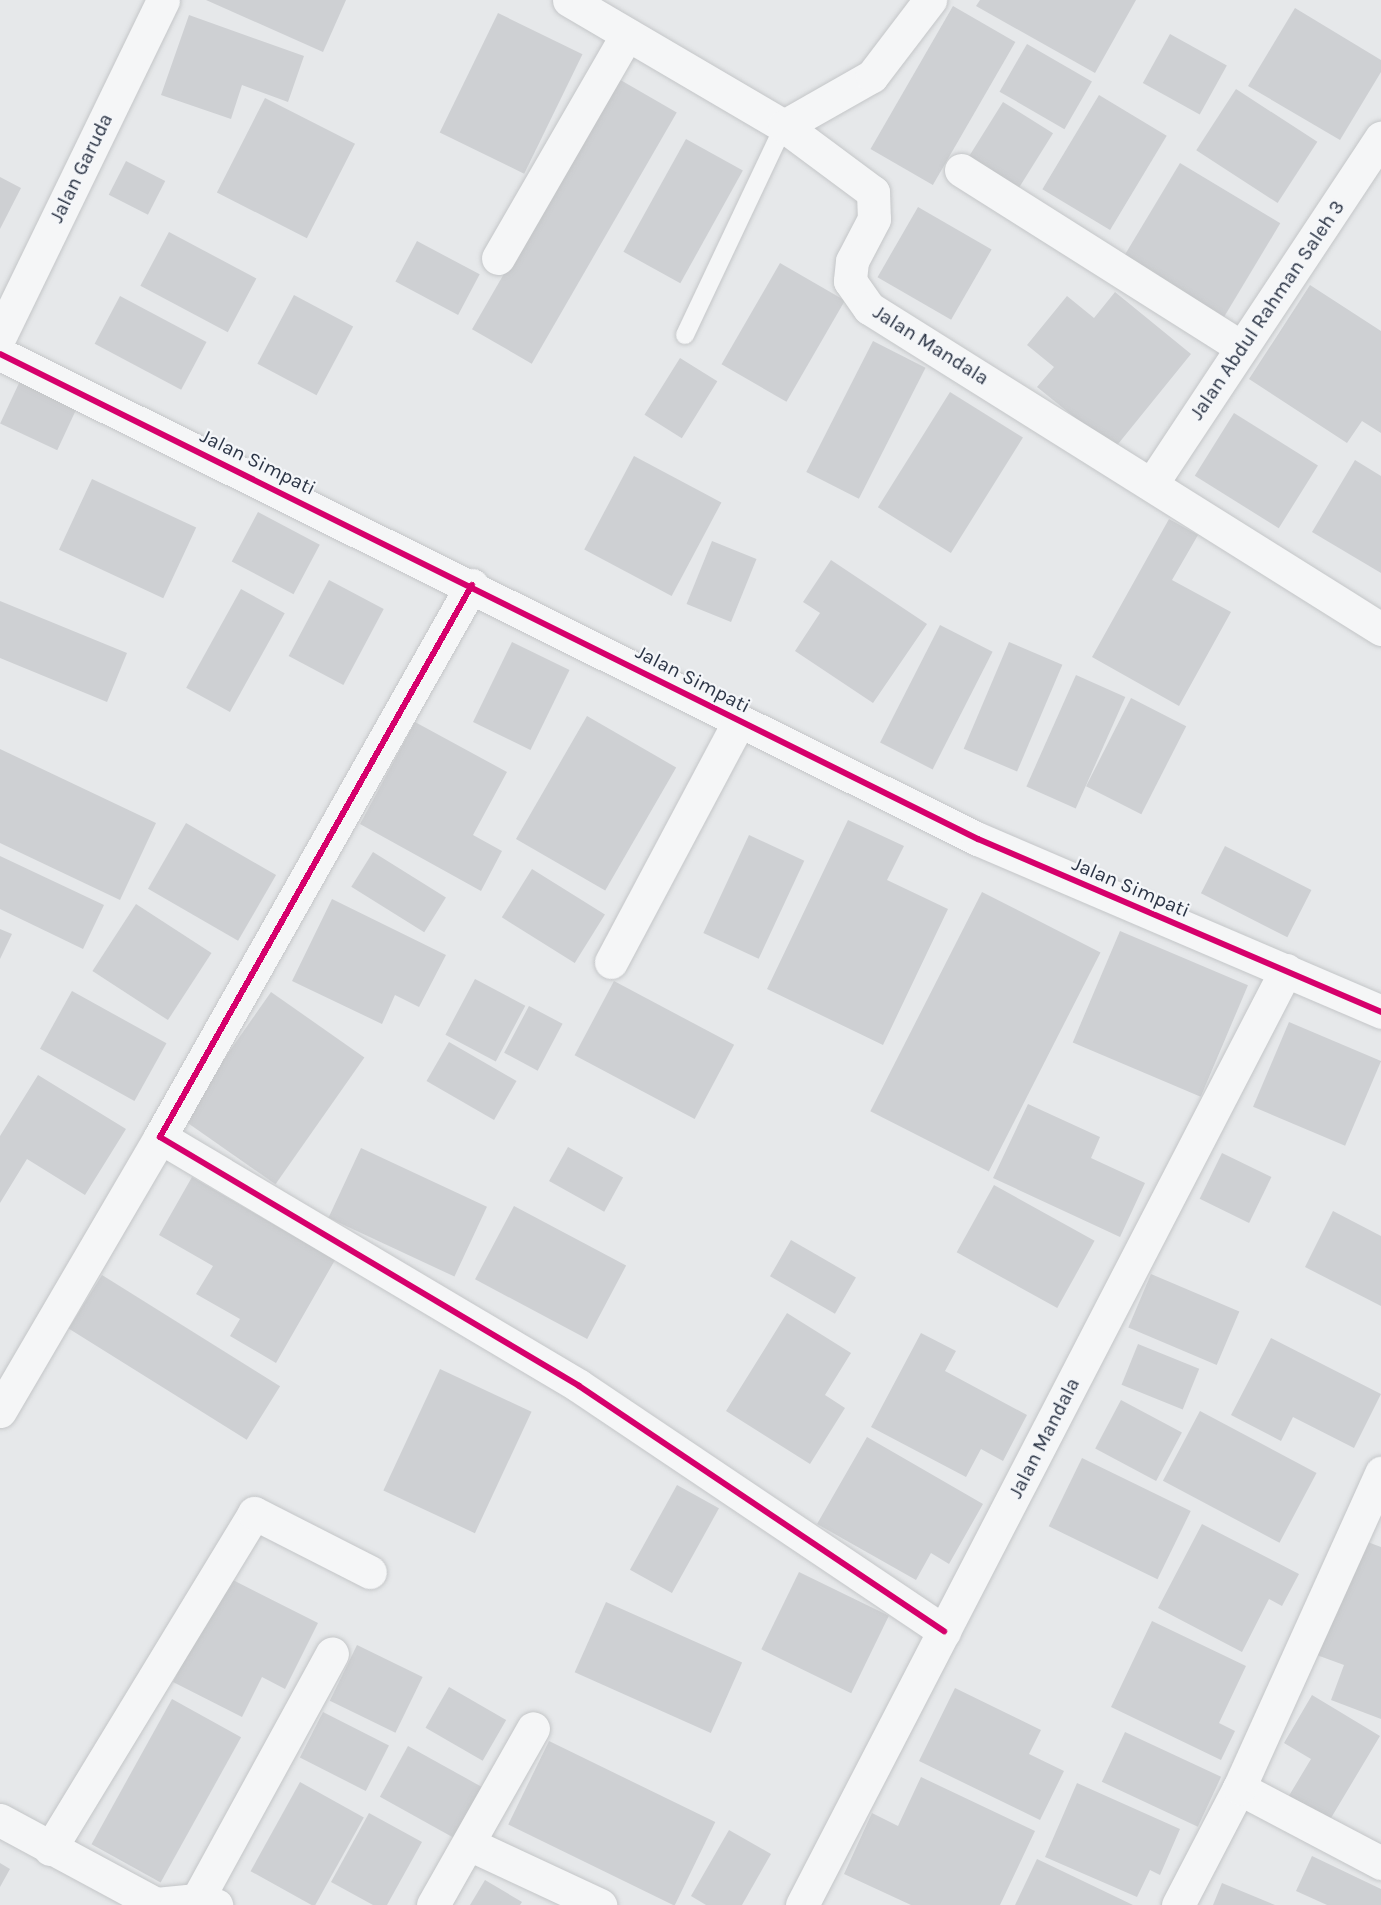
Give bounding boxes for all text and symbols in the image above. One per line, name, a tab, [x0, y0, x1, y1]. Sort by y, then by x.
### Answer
street label: Jalan Garuda	[44, 109, 118, 227]
street label: Jalan Abdul Rahman Saleh 3	[1184, 196, 1350, 424]
street label: Jalan Mandala	[869, 300, 993, 390]
street label: Jalan Simpati	[196, 424, 320, 500]
street label: Jalan Simpati	[632, 640, 754, 718]
street label: Jalan Simpati	[1069, 851, 1193, 923]
street label: Jalan Mandala	[1003, 1374, 1085, 1502]

